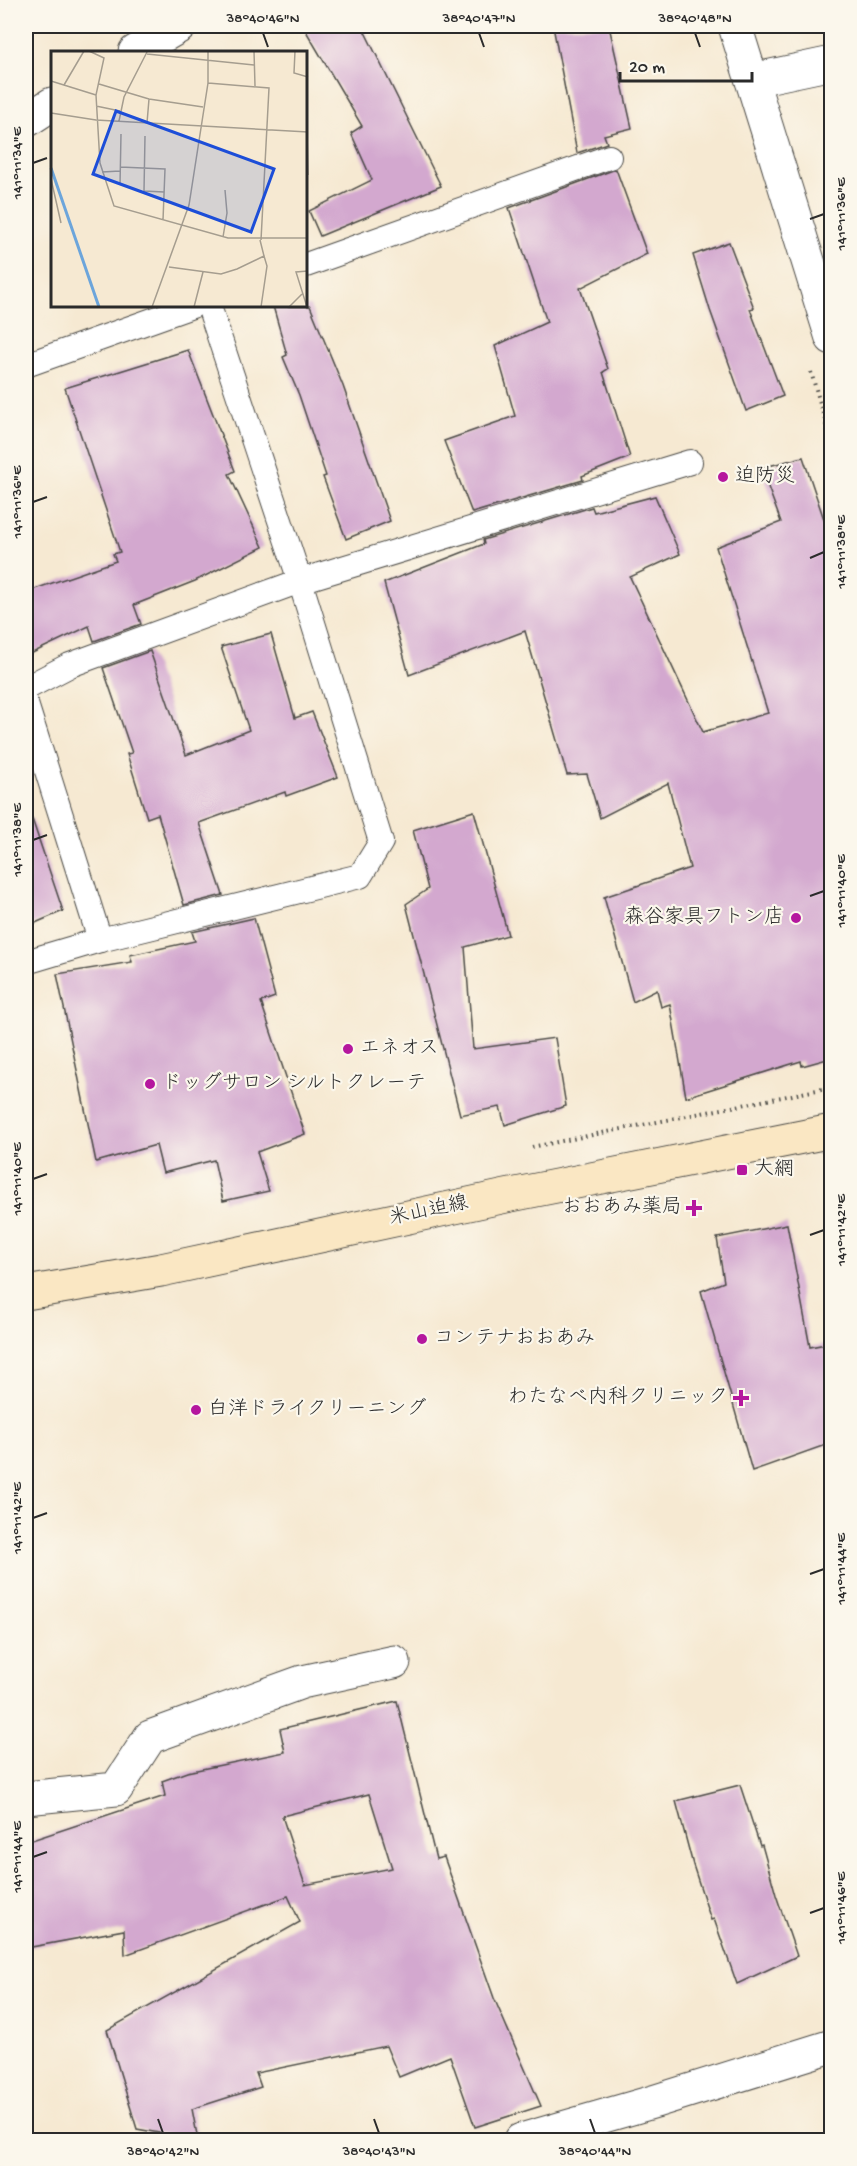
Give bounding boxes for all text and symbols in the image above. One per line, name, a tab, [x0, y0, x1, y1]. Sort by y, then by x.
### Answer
text: 38°40'46"N	[226, 10, 300, 28]
text: 38°40'47"N	[441, 10, 516, 28]
text: 38°40'48"N	[657, 10, 732, 28]
scale bar	[620, 45, 752, 83]
inset map	[51, 51, 308, 308]
text: 20 m	[629, 58, 665, 79]
text: 141°11'34"E	[9, 126, 27, 200]
text: 141°11'36"E	[833, 177, 851, 251]
place label: 迫防災	[735, 464, 795, 489]
text: 141°11'36"E	[9, 465, 27, 539]
marker: 迫防災	[716, 470, 730, 484]
text: 141°11'38"E	[833, 515, 851, 590]
text: 141°11'38"E	[9, 803, 27, 878]
text: 141°11'40"E	[833, 854, 851, 929]
place label: 森谷家具フトン店	[624, 905, 784, 930]
marker: 森谷家具フトン店	[789, 911, 803, 925]
place label: エネオス	[360, 1038, 439, 1061]
marker: エネオス	[341, 1042, 355, 1056]
place label: ドッグサロン シルトクレーテ	[162, 1071, 426, 1096]
marker: ドッグサロン シルトクレーテ	[143, 1077, 157, 1091]
text: 141°11'40"E	[9, 1142, 27, 1217]
place label: 大網	[754, 1158, 794, 1182]
marker: 大網	[735, 1163, 749, 1177]
street label: 米山迫線	[387, 1190, 471, 1232]
text: 141°11'42"E	[833, 1193, 851, 1267]
place label: おおあみ薬局	[562, 1195, 682, 1220]
marker: おおあみ薬局	[687, 1201, 701, 1215]
place label: コンテナおおあみ	[434, 1327, 595, 1351]
marker: コンテナおおあみ	[415, 1332, 429, 1346]
place label: わたなべ内科クリニック	[508, 1386, 728, 1410]
marker: わたなべ内科クリニック	[732, 1389, 750, 1407]
place label: 白洋ドライクリーニング	[208, 1397, 426, 1422]
marker: 白洋ドライクリーニング	[189, 1403, 203, 1417]
text: 141°11'42"E	[9, 1481, 27, 1555]
text: 141°11'44"E	[833, 1533, 851, 1606]
text: 141°11'44"E	[9, 1821, 27, 1894]
text: 141°11'46"E	[833, 1871, 851, 1945]
text: 38°40'42"N	[126, 2143, 200, 2161]
text: 38°40'43"N	[341, 2143, 416, 2161]
text: 38°40'44"N	[558, 2143, 631, 2161]

